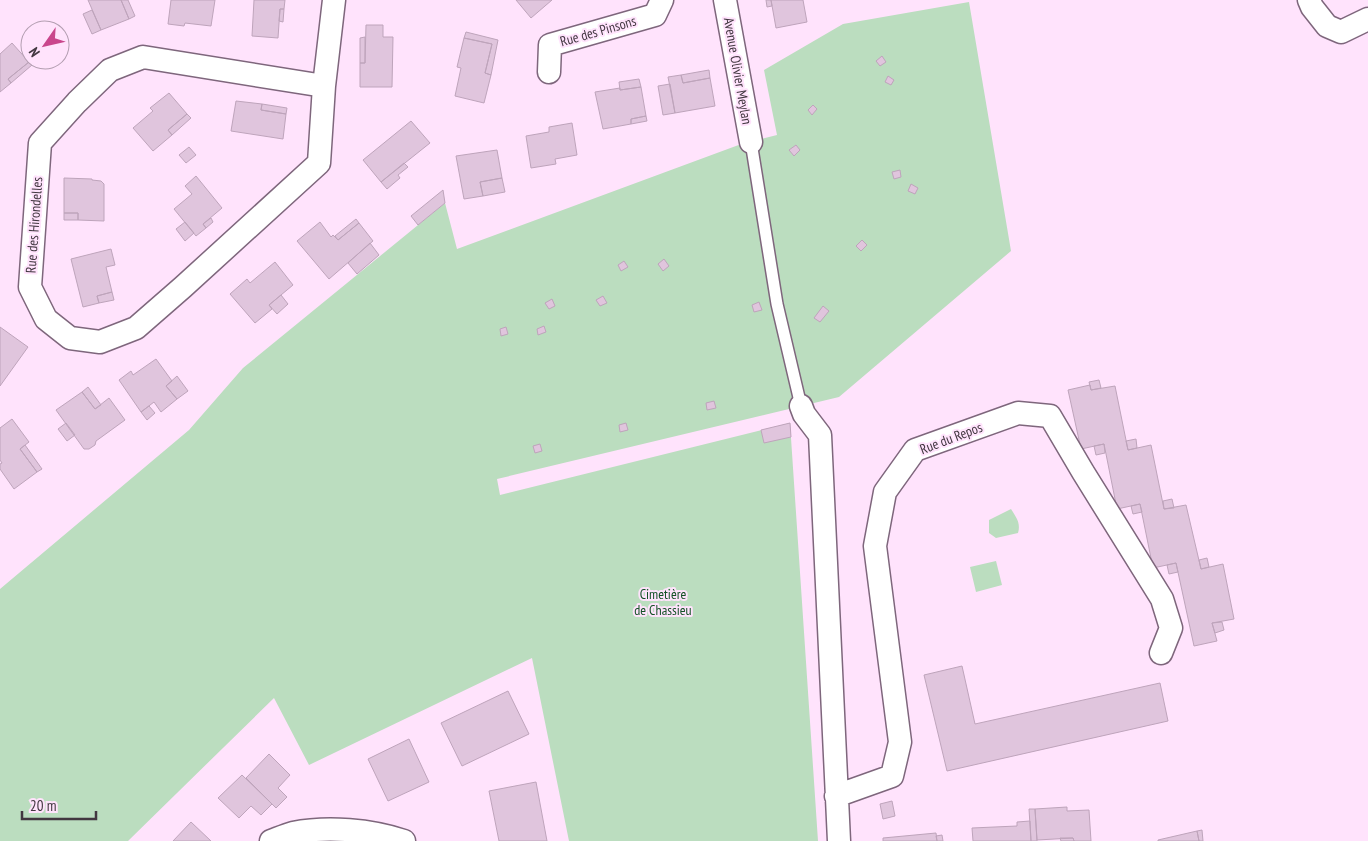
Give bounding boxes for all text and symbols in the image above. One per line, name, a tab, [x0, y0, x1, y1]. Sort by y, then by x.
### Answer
street label: Rue des Pinsons	[558, 11, 638, 50]
street label: Avenue Olivier Meylan	[720, 16, 756, 126]
north arrow	[20, 20, 70, 70]
text: N	[25, 44, 44, 60]
street label: Rue des Hirondelles	[22, 176, 46, 274]
street label: Rue du Repos	[917, 418, 985, 458]
park label: Cimetière de Chassieu	[634, 585, 692, 619]
scale bar	[22, 788, 96, 820]
text: 20 m	[30, 796, 56, 815]

